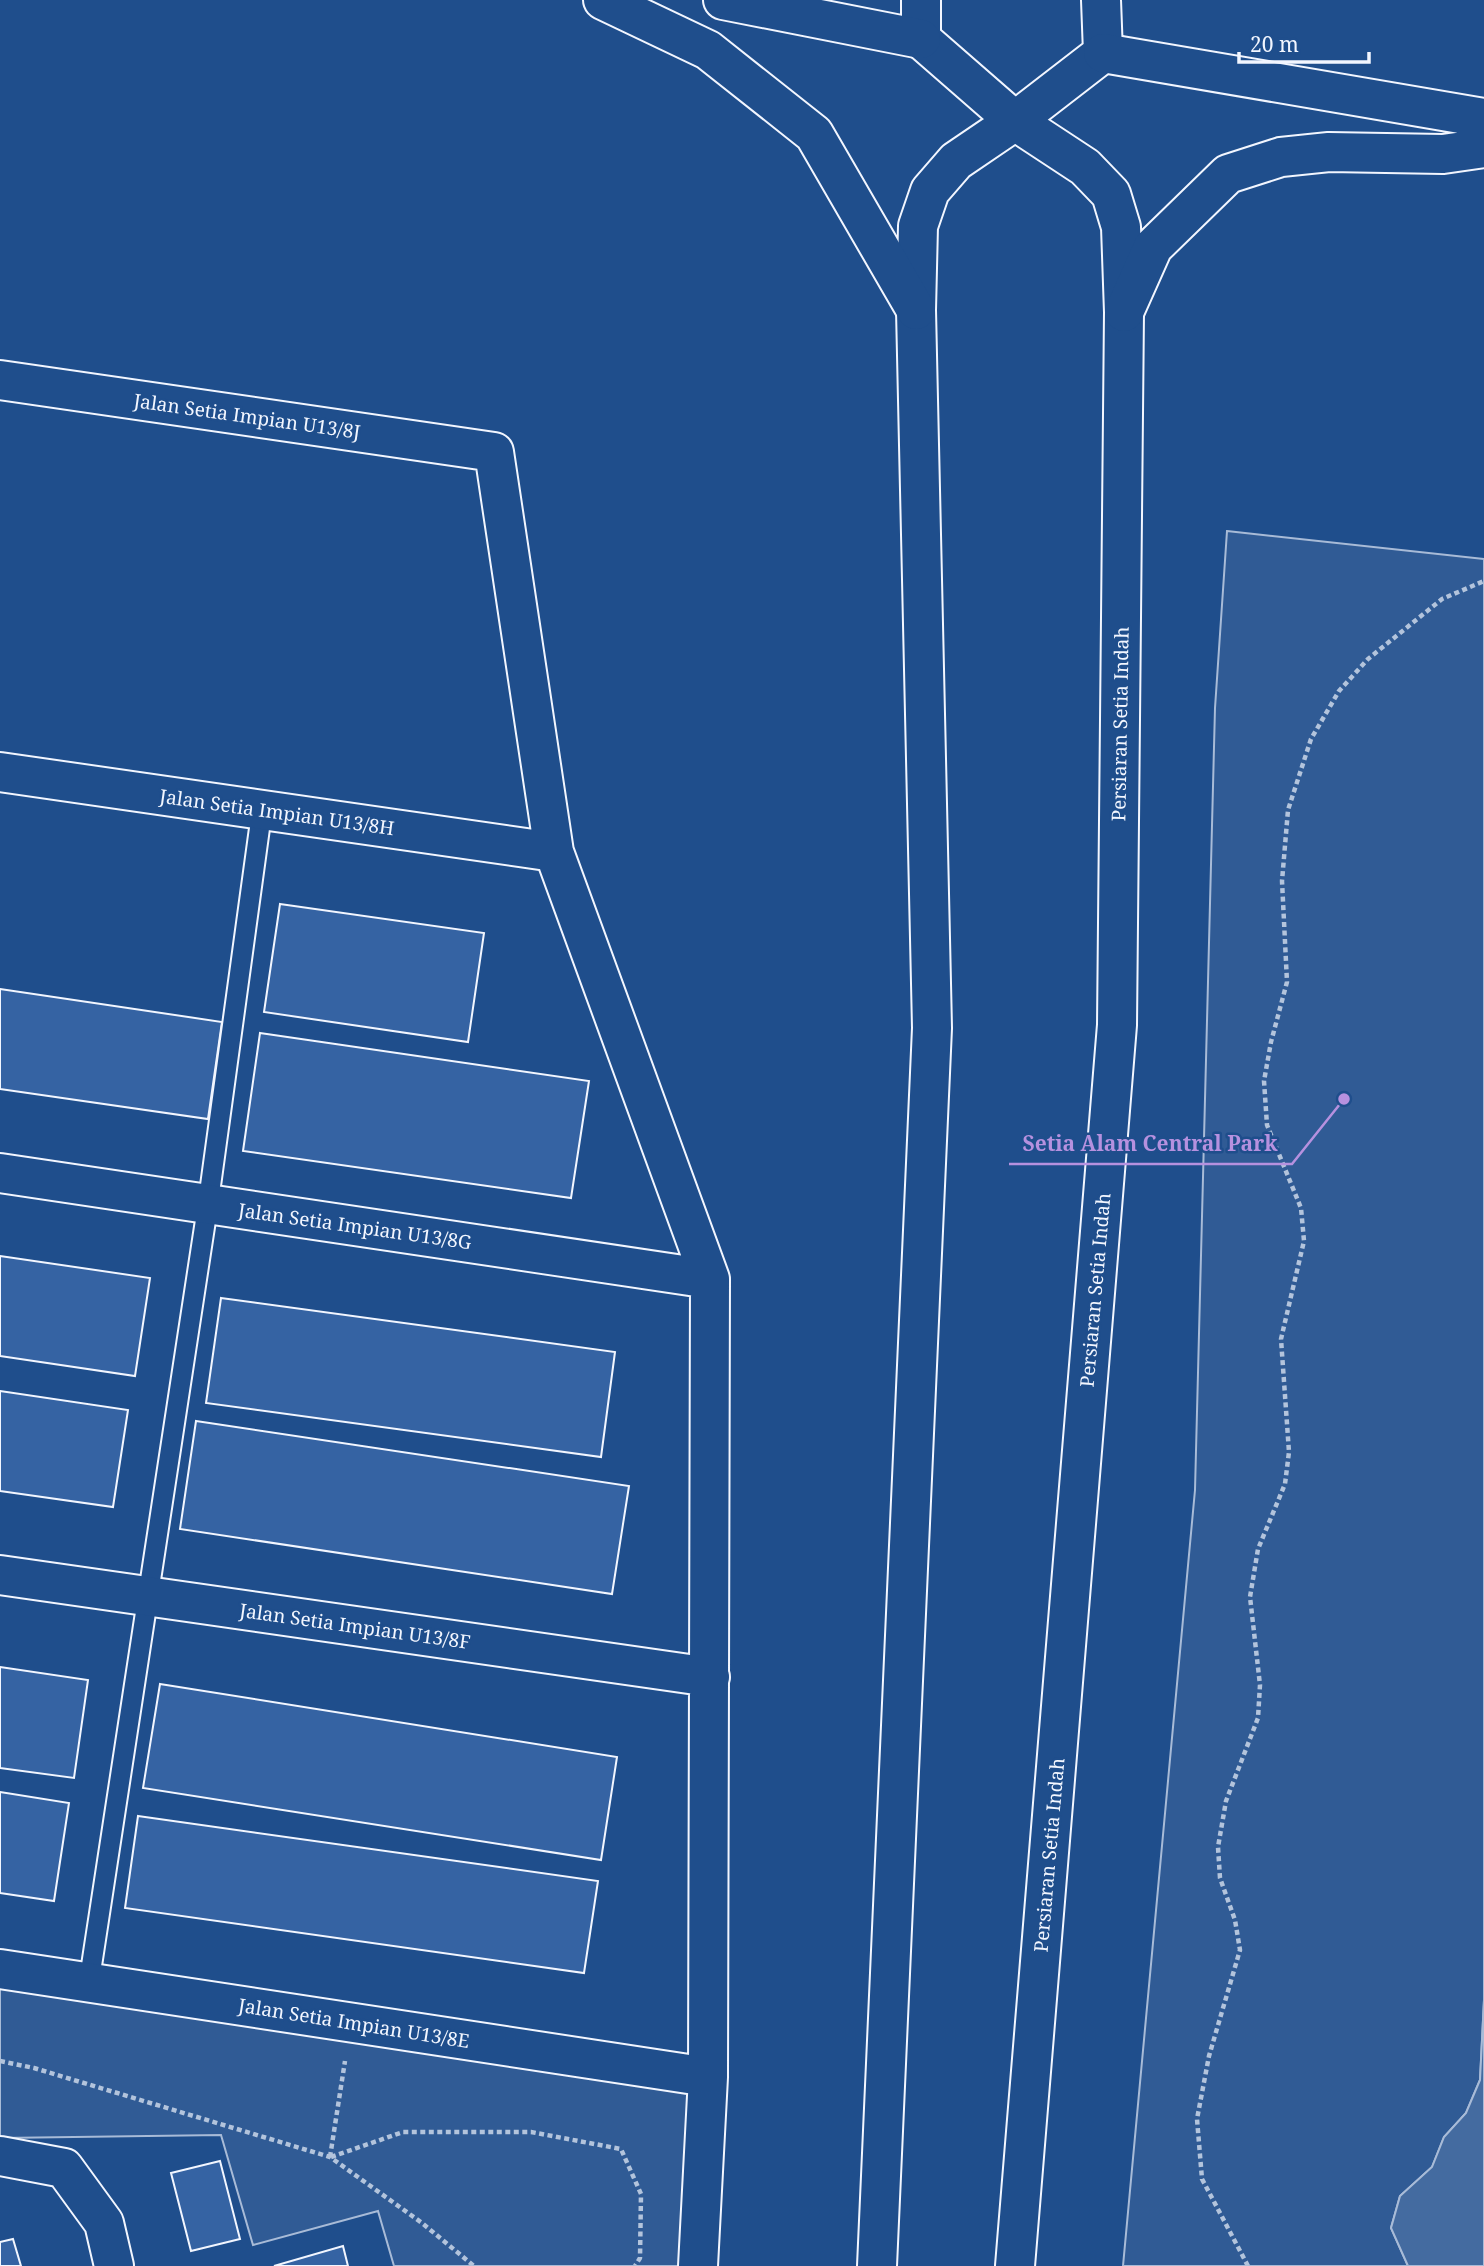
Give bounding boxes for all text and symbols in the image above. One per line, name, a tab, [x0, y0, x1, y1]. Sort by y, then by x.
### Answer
scale bar	[1239, 21, 1368, 65]
text: 20 m	[1250, 30, 1299, 58]
street label: Jalan Setia Impian U13/8J	[131, 387, 362, 445]
street label: Persiaran Setia Indah	[1105, 626, 1135, 822]
street label: Jalan Setia Impian U13/8H	[157, 783, 396, 841]
callout: Setia Alam Central Park	[1009, 1122, 1292, 1164]
text: Setia Alam Central Park	[1022, 1129, 1278, 1157]
street label: Persiaran Setia Indah	[1074, 1192, 1116, 1388]
street label: Jalan Setia Impian U13/8G	[236, 1197, 474, 1255]
street label: Jalan Setia Impian U13/8F	[237, 1597, 472, 1655]
street label: Persiaran Setia Indah	[1028, 1757, 1070, 1953]
street label: Jalan Setia Impian U13/8E	[236, 1992, 472, 2054]

